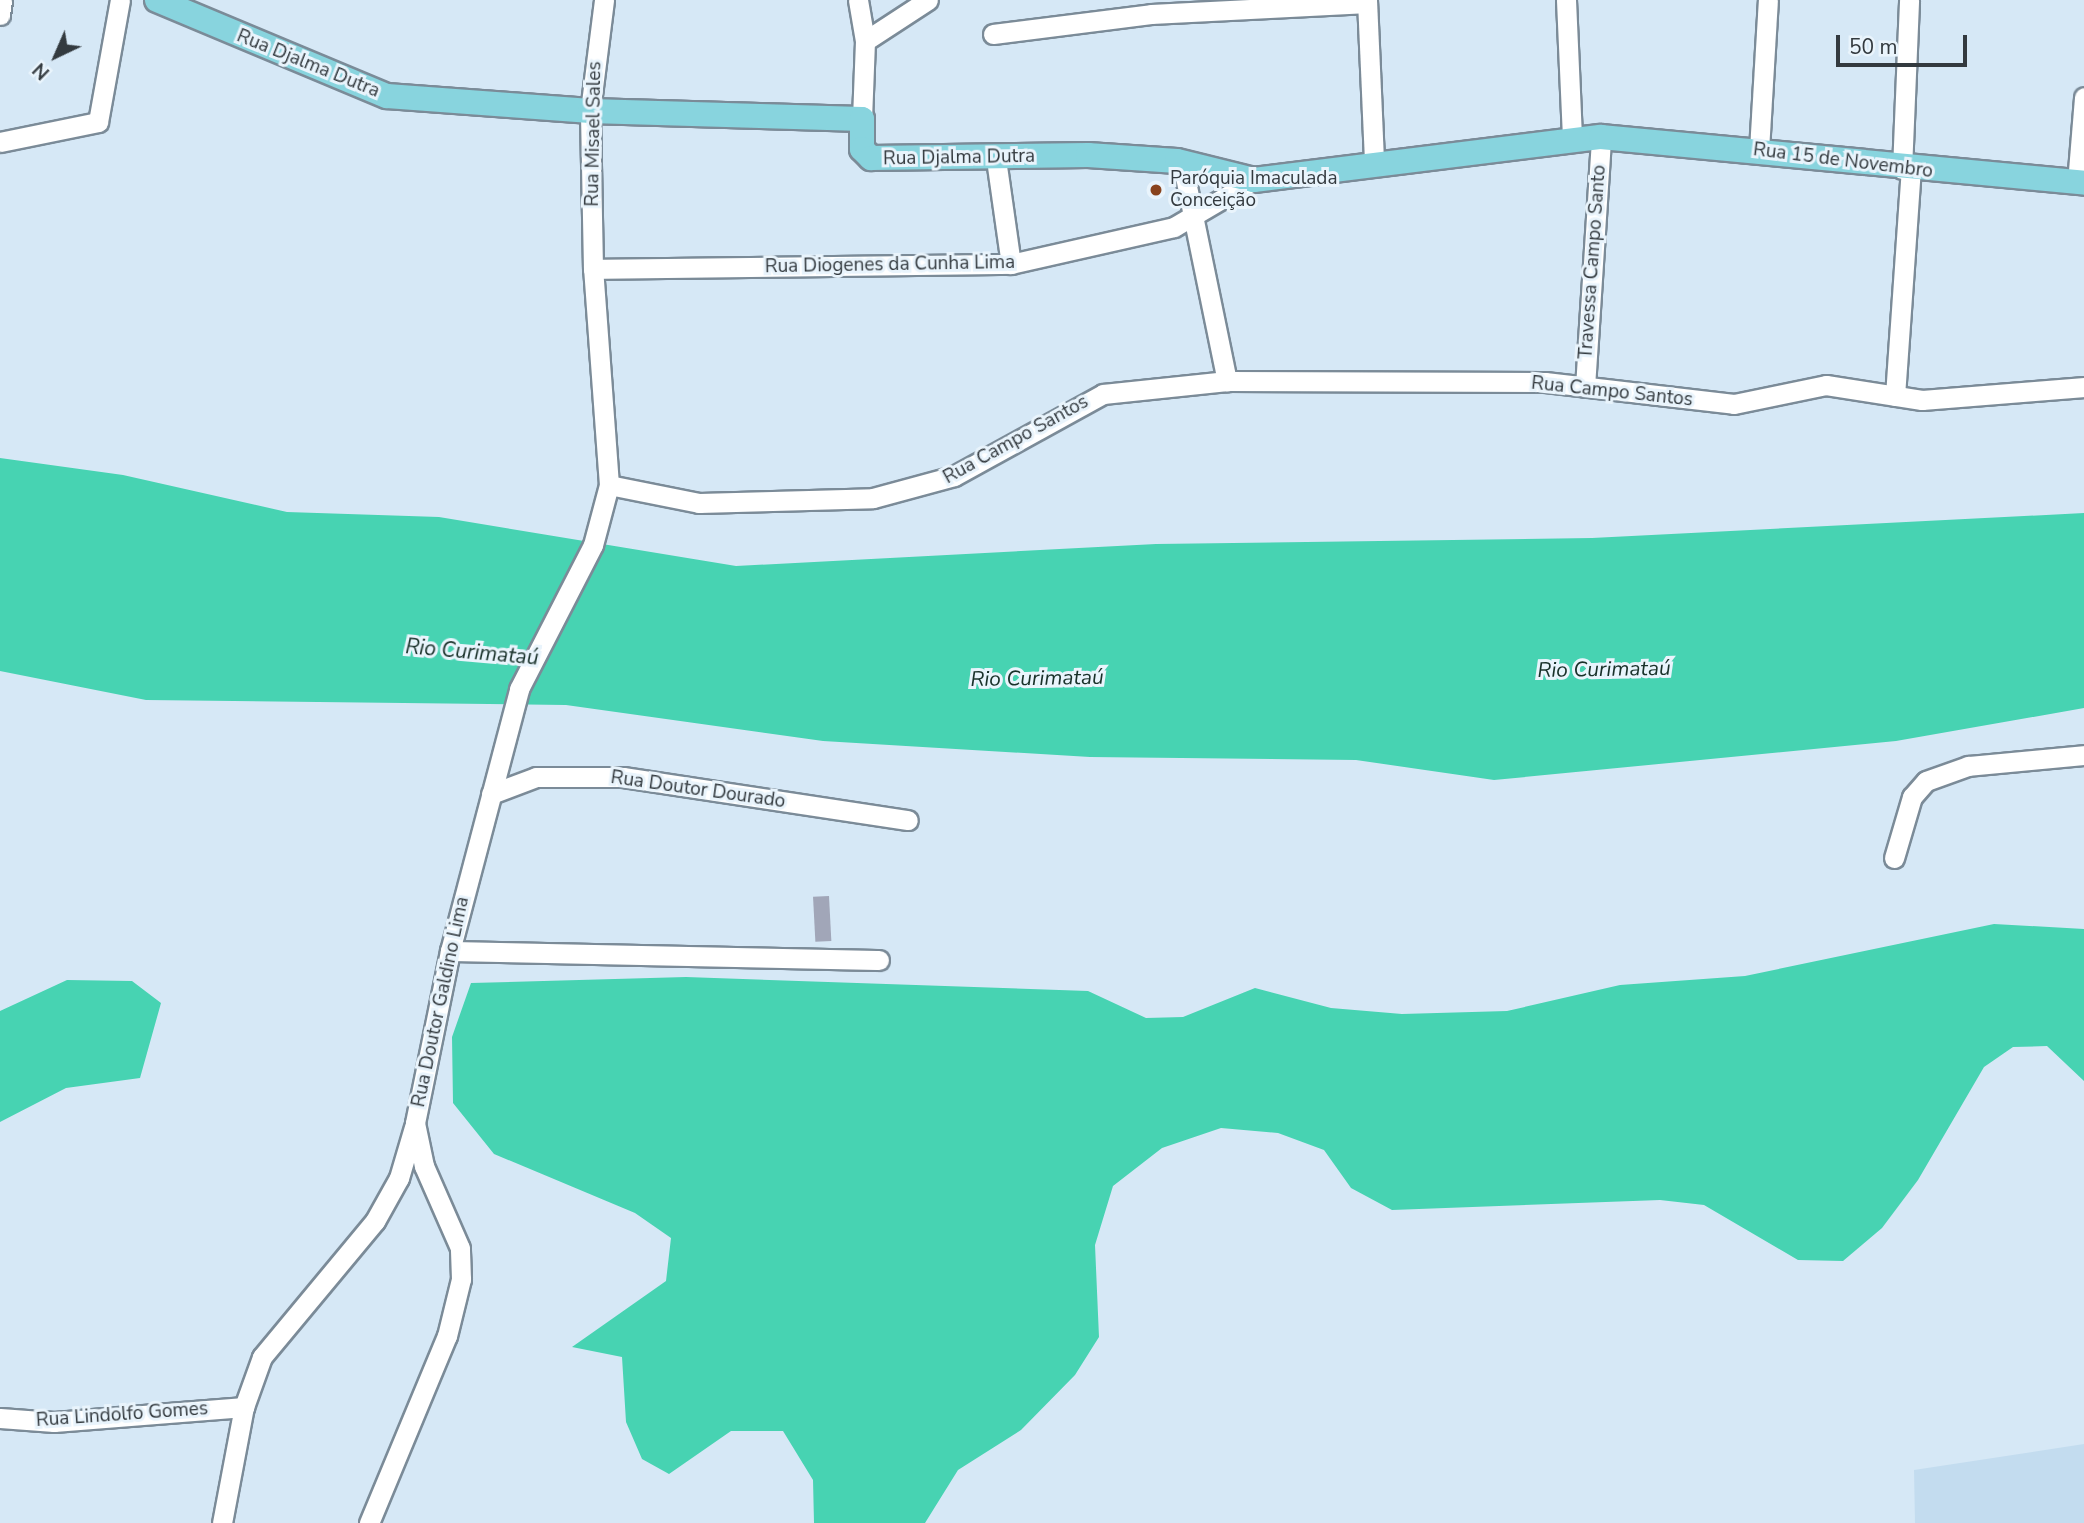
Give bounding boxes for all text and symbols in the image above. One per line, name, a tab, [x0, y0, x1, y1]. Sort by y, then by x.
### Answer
north arrow	[21, 21, 91, 91]
scale bar	[1839, 21, 1970, 65]
street label: Rua Djalma Dutra	[233, 25, 383, 103]
text: 50 m	[1849, 33, 1898, 61]
text: N	[27, 57, 56, 85]
street label: Rua Misael Sales	[581, 61, 607, 207]
street label: Rua 15 de Novembro	[1752, 139, 1934, 183]
street label: Rua Djalma Dutra	[883, 145, 1035, 171]
street label: Travessa Campo Santo	[1575, 164, 1611, 360]
place label: Paróquia Imaculada Conceição	[1170, 168, 1337, 212]
marker: Paróquia Imaculada Conceição	[1148, 182, 1164, 198]
street label: Rua Diogenes da Cunha Lima	[765, 251, 1015, 279]
street label: Rua Campo Santos	[1530, 372, 1694, 412]
street label: Rua Campo Santos	[939, 391, 1093, 489]
water label: Rio Curimataú	[404, 634, 540, 670]
water label: Rio Curimataú	[1537, 655, 1671, 683]
water label: Rio Curimataú	[970, 664, 1104, 692]
street label: Rua Doutor Dourado	[609, 766, 787, 814]
street label: Rua Doutor Galdino Lima	[408, 895, 474, 1109]
street label: Rua Lindolfo Gomes	[35, 1398, 209, 1432]

